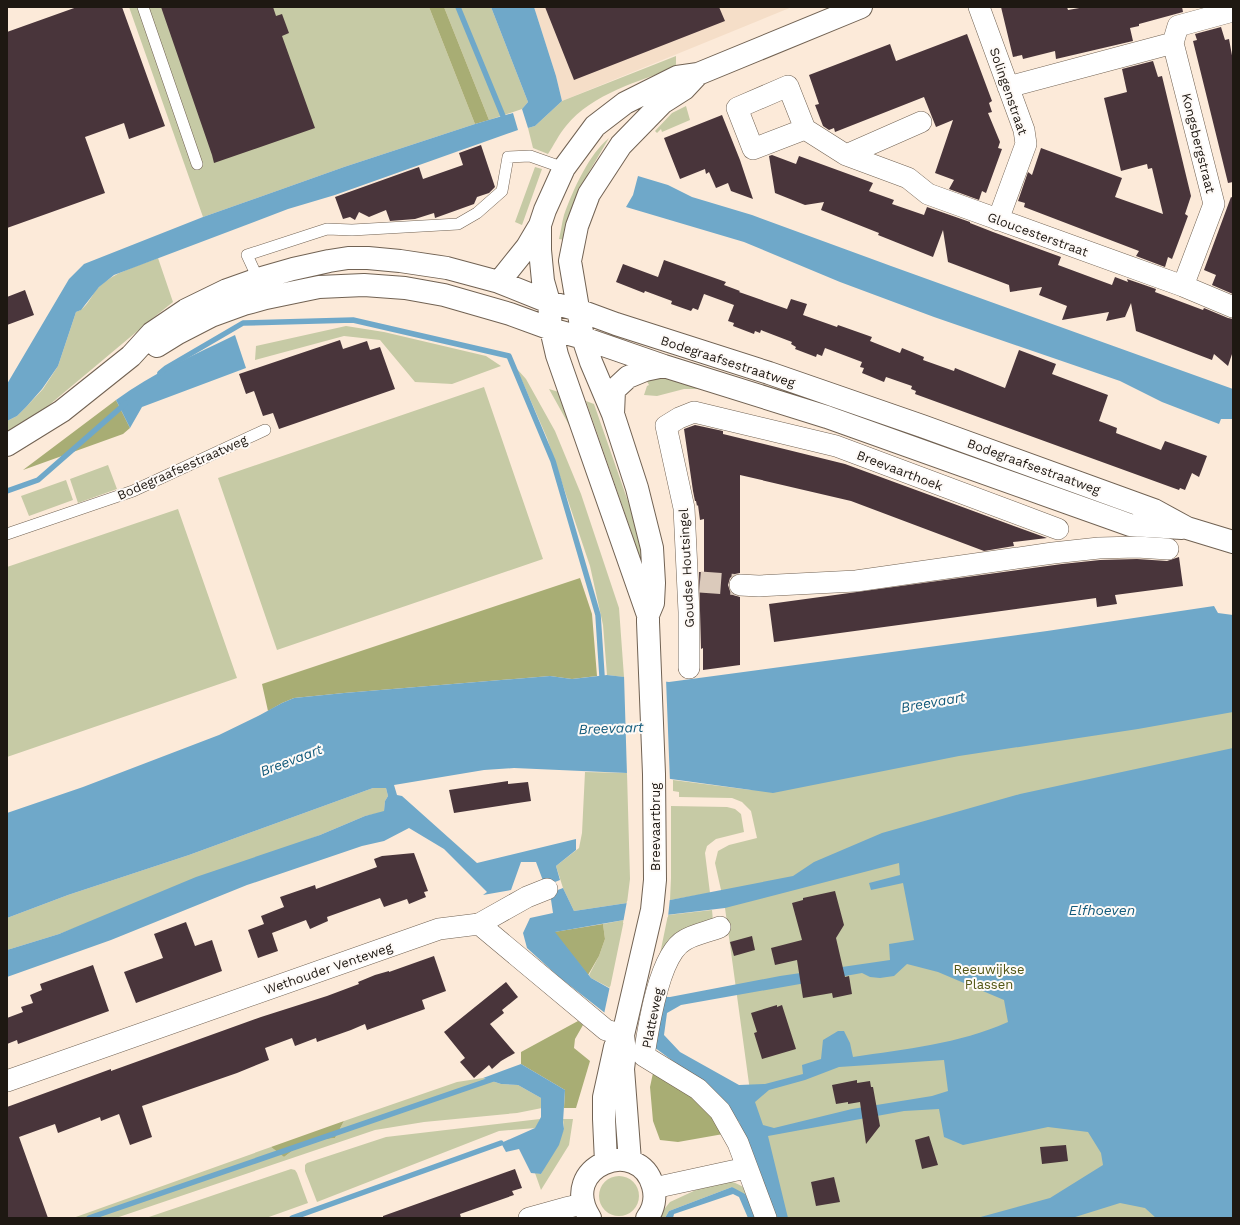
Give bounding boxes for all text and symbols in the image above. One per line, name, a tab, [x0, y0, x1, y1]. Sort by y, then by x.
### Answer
street label: Solingenstraat	[987, 46, 1031, 137]
street label: Kongsbergstraat	[1179, 92, 1218, 195]
street label: Gloucesterstraat	[985, 209, 1091, 260]
street label: Bodegraafsestraatweg	[659, 333, 797, 390]
street label: Bodegraafsestraatweg	[115, 432, 249, 503]
street label: Bodegraafsestraatweg	[965, 435, 1102, 498]
street label: Breevaarthoek	[855, 447, 945, 494]
street label: Goudse Houtsingel	[676, 508, 697, 628]
water label: Breevaart	[900, 688, 967, 716]
water label: Breevaart	[578, 719, 644, 737]
water label: Breevaart	[258, 741, 325, 779]
street label: Breevaartbrug	[648, 783, 663, 871]
water label: Elfhoeven	[1069, 902, 1135, 918]
street label: Wethouder Venteweg	[262, 939, 394, 997]
park label: Reeuwijkse Plassen	[954, 962, 1024, 992]
street label: Platteweg	[639, 986, 666, 1050]

